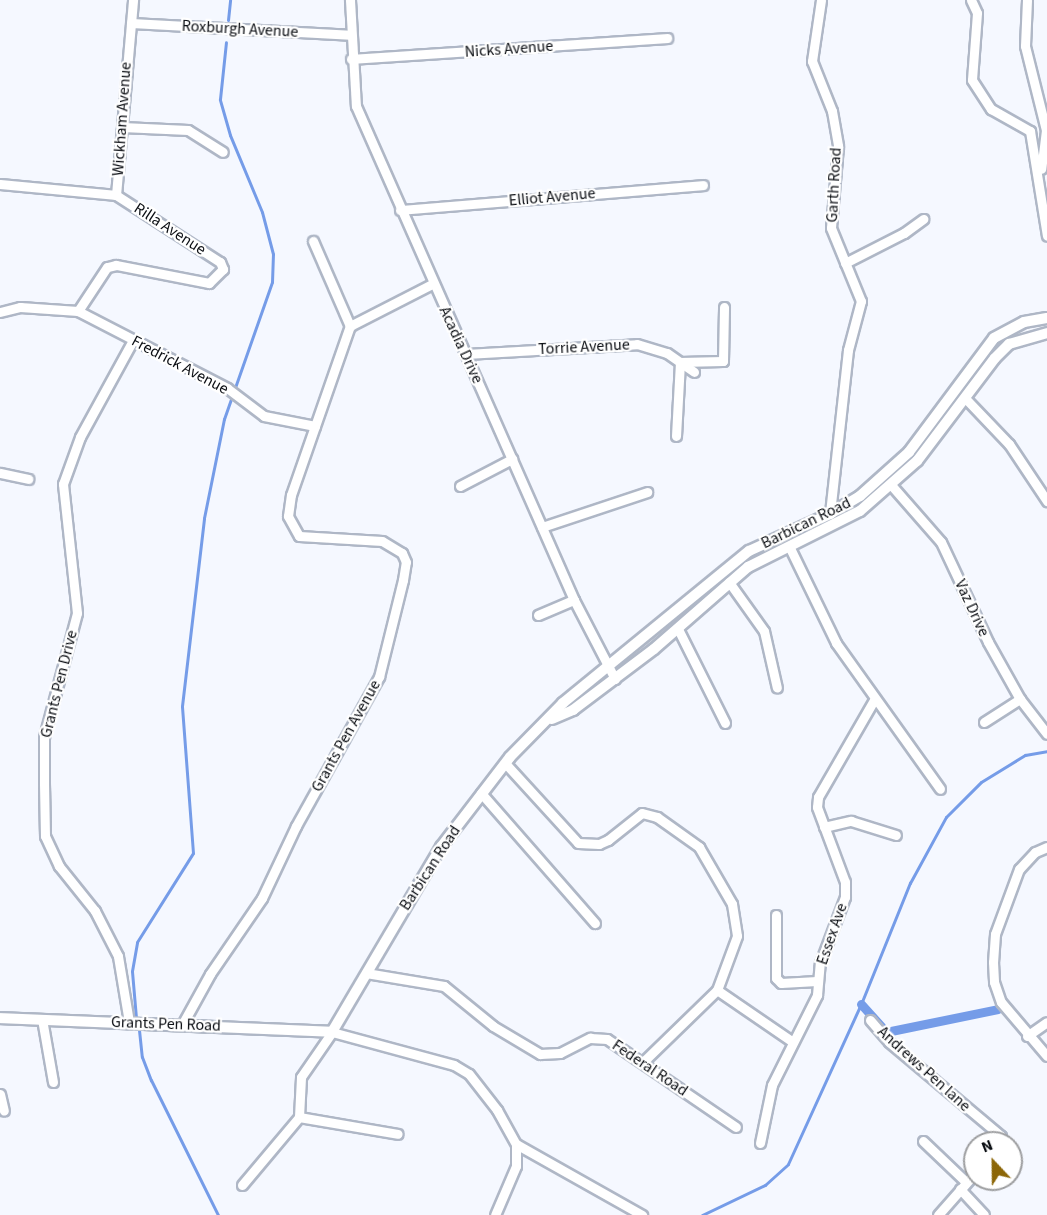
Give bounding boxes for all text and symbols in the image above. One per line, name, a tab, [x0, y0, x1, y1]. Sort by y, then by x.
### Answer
street label: Roxburgh Avenue	[181, 16, 299, 42]
street label: Nicks Avenue	[464, 36, 554, 62]
street label: Wickham Avenue	[108, 61, 136, 177]
street label: Garth Road	[822, 147, 846, 223]
street label: Elliot Avenue	[508, 184, 596, 210]
street label: Rilla Avenue	[130, 199, 210, 259]
street label: Acadia Drive	[435, 303, 487, 387]
street label: Fredrick Avenue	[128, 331, 232, 399]
street label: Torrie Avenue	[538, 335, 630, 359]
street label: Barbican Road	[758, 493, 854, 553]
street label: Vaz Drive	[950, 576, 994, 640]
street label: Grants Pen Drive	[36, 628, 82, 740]
street label: Grants Pen Avenue	[307, 677, 385, 795]
street label: Barbican Road	[395, 822, 465, 914]
street label: Essex Ave	[813, 901, 851, 967]
street label: Grants Pen Road	[111, 1012, 221, 1036]
street label: Andrews Pen lane	[874, 1022, 974, 1116]
street label: Federal Road	[608, 1036, 692, 1100]
north arrow	[963, 1131, 1023, 1191]
text: N	[978, 1134, 996, 1158]

